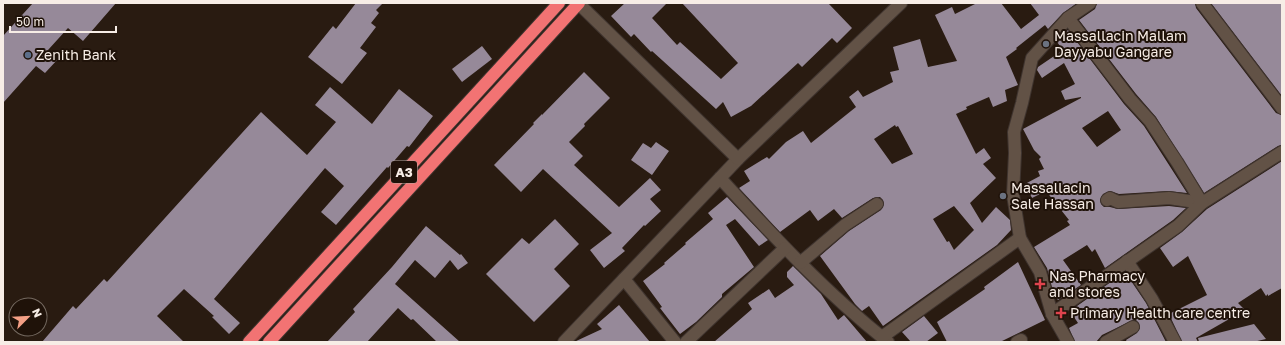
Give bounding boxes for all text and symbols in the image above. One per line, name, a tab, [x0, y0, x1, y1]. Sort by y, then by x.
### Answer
scale bar	[10, 8, 116, 34]
text: 50 m	[16, 14, 44, 29]
place label: Massallacin Mallam Dayyabu Gangare	[1054, 27, 1186, 60]
marker: Massallacin Mallam Dayyabu Gangare	[1041, 39, 1051, 49]
place label: Zenith Bank	[36, 46, 116, 63]
marker: Zenith Bank	[23, 50, 33, 60]
road number: A3	[391, 161, 417, 183]
place label: Massallacin Sale Hassan	[1011, 179, 1094, 212]
marker: Massallacin Sale Hassan	[998, 191, 1008, 201]
place label: Nas Pharmacy and stores	[1049, 267, 1145, 300]
marker: Nas Pharmacy and stores	[1034, 278, 1046, 290]
north arrow	[8, 297, 48, 337]
place label: Primary Health care centre	[1070, 304, 1250, 321]
text: N	[30, 306, 45, 319]
marker: Primary Health care centre	[1055, 307, 1067, 319]

